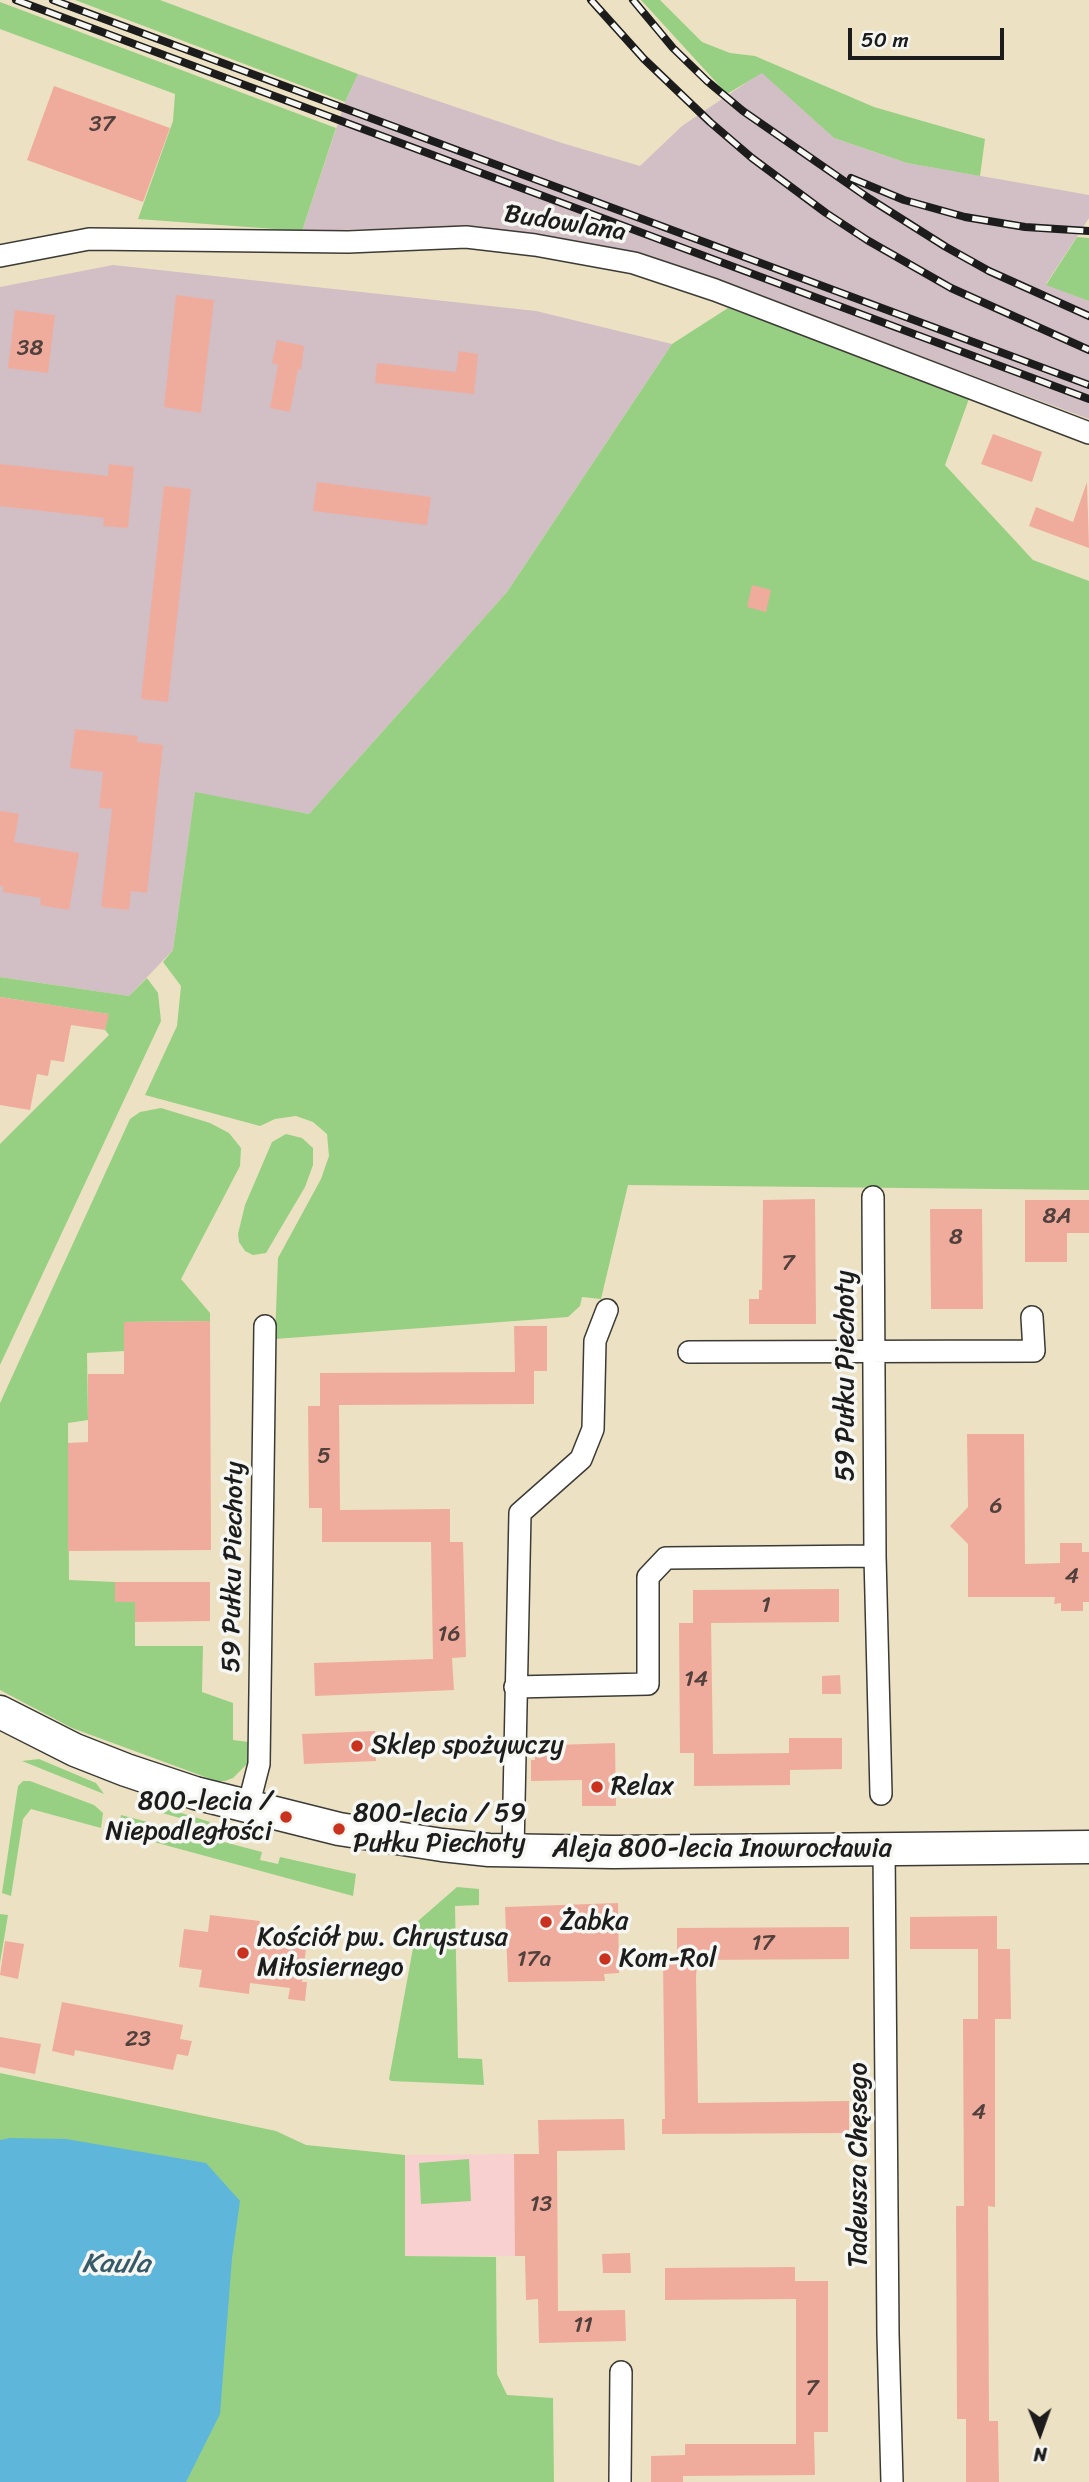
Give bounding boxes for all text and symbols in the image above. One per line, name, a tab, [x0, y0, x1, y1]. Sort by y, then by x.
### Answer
scale bar	[851, 14, 1007, 58]
text: 50 m	[861, 21, 909, 59]
house number: 37	[89, 111, 115, 139]
street label: Budowlana	[502, 199, 628, 249]
house number: 38	[17, 335, 43, 363]
house number: 8A	[1043, 1203, 1071, 1231]
house number: 8	[949, 1224, 963, 1252]
house number: 7	[781, 1250, 795, 1278]
street label: 59 Pułku Piechoty	[830, 1270, 862, 1482]
house number: 5	[317, 1443, 331, 1471]
street label: 59 Pułku Piechoty	[217, 1461, 251, 1673]
house number: 6	[989, 1493, 1003, 1521]
house number: 4	[1065, 1563, 1079, 1591]
house number: 1	[761, 1592, 771, 1620]
house number: 16	[438, 1621, 460, 1649]
house number: 14	[684, 1666, 708, 1694]
place label: Sklep spożywczy	[371, 1730, 564, 1762]
marker: Sklep spożywczy	[349, 1738, 365, 1754]
place label: Relax	[611, 1771, 674, 1803]
marker: Relax	[589, 1779, 605, 1795]
place label: 800-lecia / Niepodległości	[105, 1786, 272, 1848]
place label: 800-lecia / 59 Pułku Piechoty	[353, 1798, 526, 1860]
marker: 800-lecia / Niepodległości	[278, 1809, 294, 1825]
marker: 800-lecia / 59 Pułku Piechoty	[331, 1821, 347, 1837]
street label: Aleja 800-lecia Inowrocławia	[552, 1833, 892, 1865]
place label: Żabka	[560, 1906, 628, 1938]
marker: Żabka	[538, 1914, 554, 1930]
place label: Kościół pw. Chrystusa Miłosiernego	[257, 1922, 508, 1983]
house number: 17	[752, 1930, 774, 1958]
place label: Kom-Rol	[619, 1943, 716, 1975]
marker: Kościół pw. Chrystusa Miłosiernego	[235, 1945, 251, 1961]
house number: 17a	[517, 1946, 551, 1974]
marker: Kom-Rol	[597, 1951, 613, 1967]
house number: 23	[125, 2026, 151, 2054]
street label: Tadeusza Chęsego	[843, 2062, 875, 2268]
house number: 4	[972, 2099, 986, 2127]
house number: 13	[530, 2191, 552, 2219]
water label: Kaula	[82, 2248, 150, 2282]
house number: 11	[573, 2312, 593, 2340]
house number: 7	[805, 2375, 819, 2403]
north arrow	[1005, 2398, 1075, 2468]
text: N	[1034, 2438, 1047, 2471]

